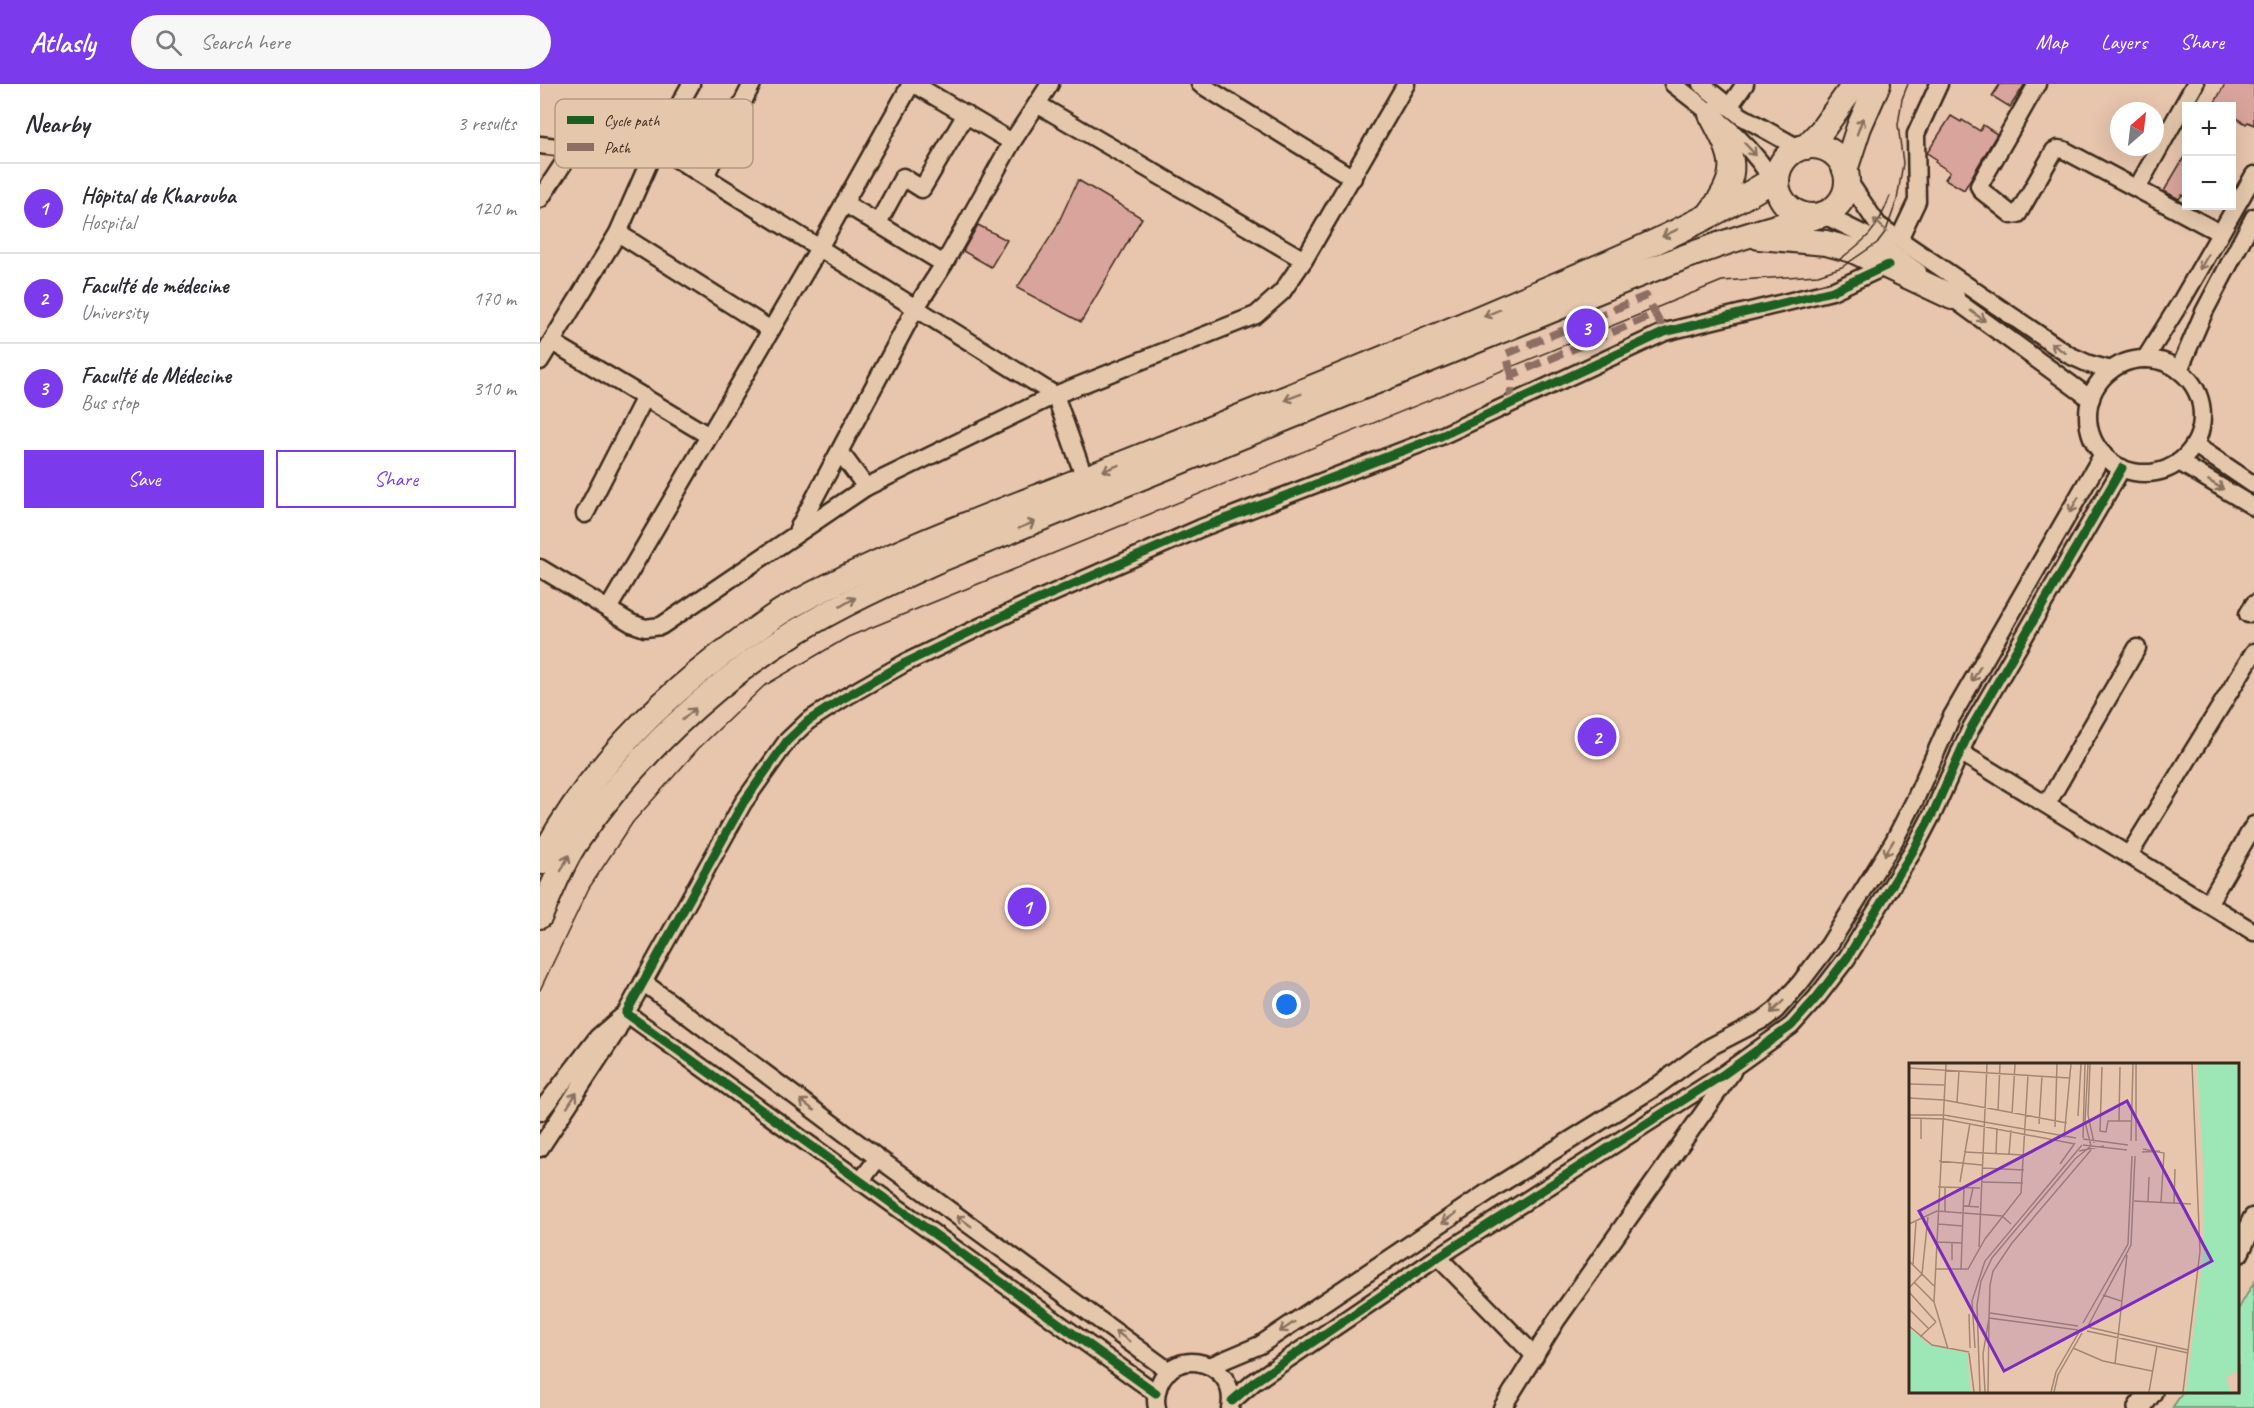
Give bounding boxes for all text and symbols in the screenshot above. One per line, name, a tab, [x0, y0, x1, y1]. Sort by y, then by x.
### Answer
search box	[131, 15, 551, 69]
text: Atlasly	[30, 25, 95, 60]
icon: search	[152, 26, 185, 59]
text: Search here	[200, 28, 290, 56]
text: Map	[2035, 29, 2068, 55]
text: Layers	[2101, 29, 2147, 55]
text: Share	[2180, 29, 2224, 55]
legend	[555, 99, 753, 168]
north arrow	[2110, 102, 2164, 156]
map controls	[2182, 102, 2236, 210]
button: +	[2182, 102, 2236, 156]
text: Nearby	[24, 107, 89, 140]
text: 3 results	[457, 111, 516, 136]
text: Cycle path	[604, 111, 660, 131]
one-way arrow	[1855, 117, 1866, 136]
text: Path	[604, 138, 631, 158]
one-way arrow	[1743, 141, 1757, 156]
button: −	[2182, 156, 2236, 210]
text: Hôpital de Kharouba	[81, 182, 236, 210]
text: 1	[39, 196, 48, 221]
text: 120 m	[473, 196, 516, 221]
text: Hospital	[81, 210, 136, 235]
one-way arrow	[1873, 218, 1888, 232]
one-way arrow	[1661, 228, 1679, 240]
one-way arrow	[2197, 253, 2209, 270]
text: Faculté de médecine	[81, 272, 228, 300]
text: 2	[39, 286, 48, 311]
text: 170 m	[473, 286, 516, 311]
text: University	[81, 300, 148, 325]
pin: 3	[1566, 306, 1606, 350]
one-way arrow	[1483, 307, 1501, 319]
one-way arrow	[1969, 310, 1985, 322]
one-way arrow	[2050, 342, 2066, 354]
text: Faculté de Médecine	[81, 362, 231, 390]
text: 3	[39, 376, 48, 401]
text: 310 m	[473, 376, 516, 401]
text: Bus stop	[81, 390, 139, 415]
one-way arrow	[1284, 392, 1302, 403]
button: Save	[24, 450, 264, 508]
button: Share	[276, 450, 516, 508]
one-way arrow	[1102, 464, 1121, 475]
one-way arrow	[2208, 479, 2225, 491]
one-way arrow	[2068, 496, 2080, 513]
one-way arrow	[1017, 519, 1036, 530]
one-way arrow	[839, 596, 856, 608]
one-way arrow	[1970, 665, 1982, 682]
one-way arrow	[681, 707, 696, 721]
pin: 2	[1578, 714, 1616, 760]
one-way arrow	[1883, 839, 1895, 856]
one-way arrow	[560, 855, 572, 873]
pin: 1	[1008, 884, 1046, 930]
your location	[1272, 990, 1301, 1019]
one-way arrow	[1770, 1000, 1785, 1014]
inset map	[1909, 1063, 2239, 1393]
one-way arrow	[566, 1092, 578, 1108]
one-way arrow	[800, 1099, 816, 1112]
one-way arrow	[1441, 1212, 1457, 1224]
one-way arrow	[957, 1215, 973, 1227]
one-way arrow	[1278, 1320, 1295, 1333]
one-way arrow	[1114, 1330, 1130, 1343]

